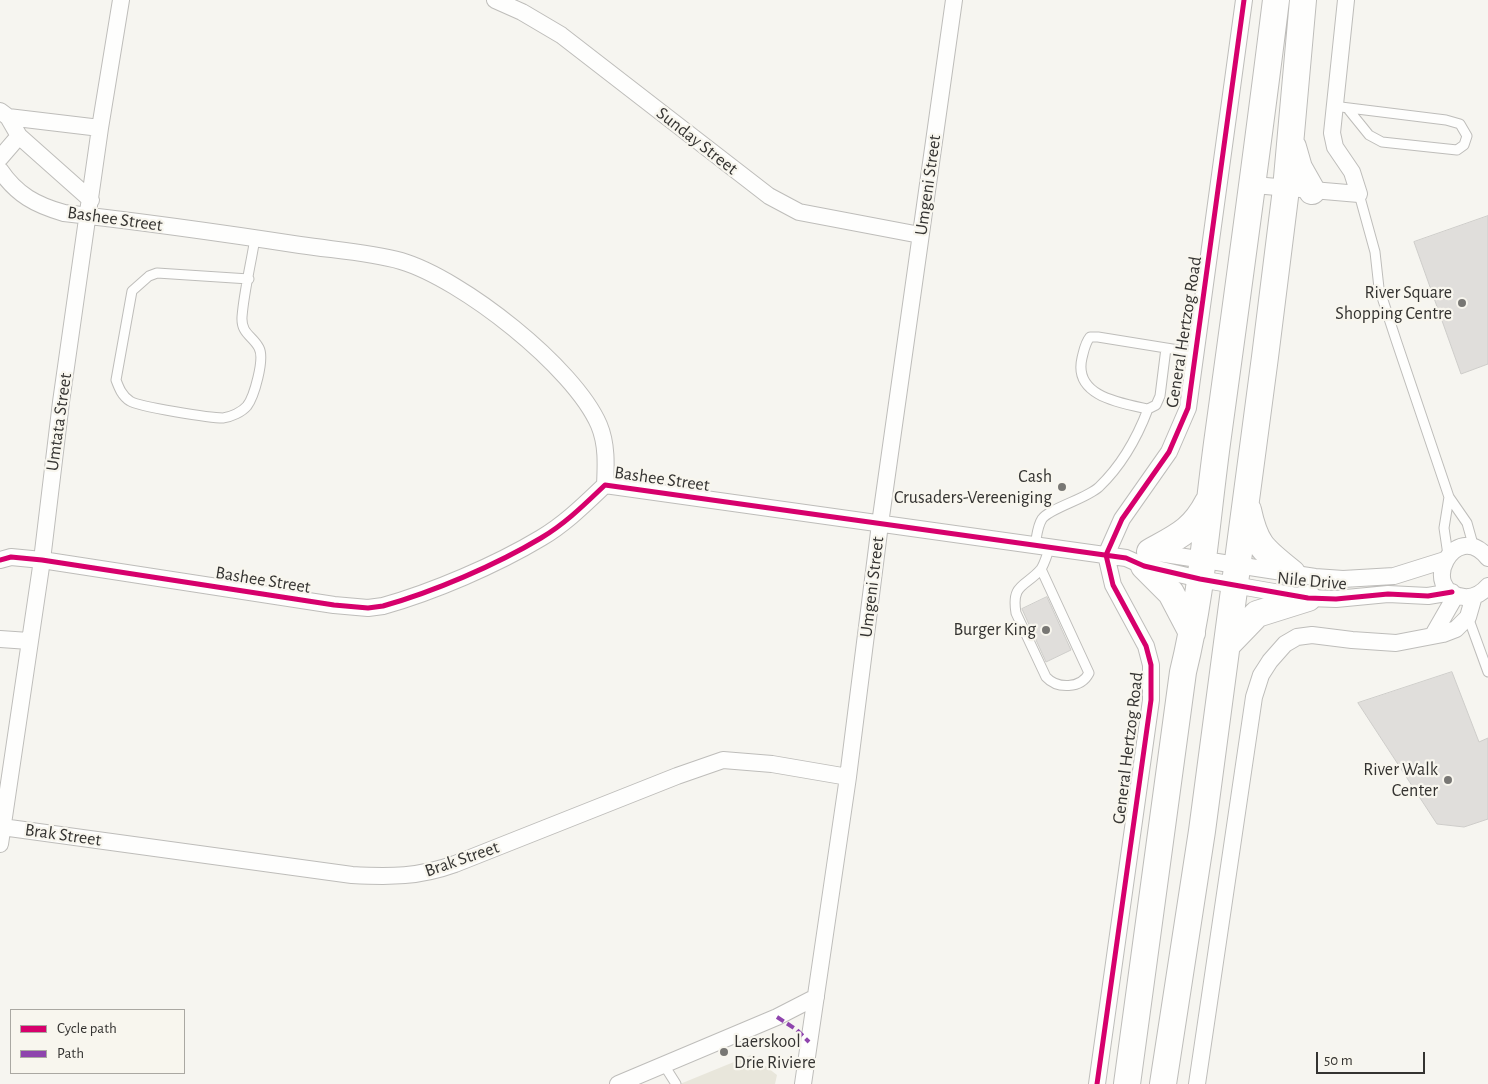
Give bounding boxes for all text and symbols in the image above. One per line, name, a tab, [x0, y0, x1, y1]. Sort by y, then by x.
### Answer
street label: Sunday Street	[652, 103, 742, 179]
street label: Umgeni Street	[910, 133, 946, 237]
street label: Bashee Street	[66, 202, 164, 236]
street label: General Hertzog Road	[1161, 255, 1207, 409]
place label: River Square Shopping Centre	[1335, 282, 1452, 324]
marker: River Square Shopping Centre	[1456, 297, 1468, 309]
street label: Umtata Street	[41, 372, 77, 472]
street label: Bashee Street	[613, 462, 711, 496]
place label: Cash Crusaders-Vereeniging	[894, 466, 1052, 508]
marker: Cash Crusaders-Vereeniging	[1056, 481, 1068, 493]
street label: Umgeni Street	[855, 535, 889, 639]
street label: Bashee Street	[214, 562, 312, 598]
street label: Nile Drive	[1276, 567, 1348, 595]
place label: Burger King	[953, 619, 1036, 641]
marker: Burger King	[1040, 624, 1052, 636]
street label: General Hertzog Road	[1108, 671, 1148, 825]
place label: River Walk Center	[1363, 759, 1438, 802]
marker: River Walk Center	[1442, 774, 1454, 786]
street label: Brak Street	[23, 819, 103, 851]
street label: Brak Street	[422, 836, 502, 882]
legend	[10, 1009, 185, 1074]
text: Cycle path	[57, 1021, 117, 1036]
place label: Laerskool Drie Riviere	[734, 1031, 816, 1074]
scale bar	[1318, 1042, 1427, 1074]
text: Path	[57, 1046, 84, 1061]
marker: Laerskool Drie Riviere	[718, 1046, 730, 1058]
text: 50 m	[1324, 1053, 1353, 1068]

